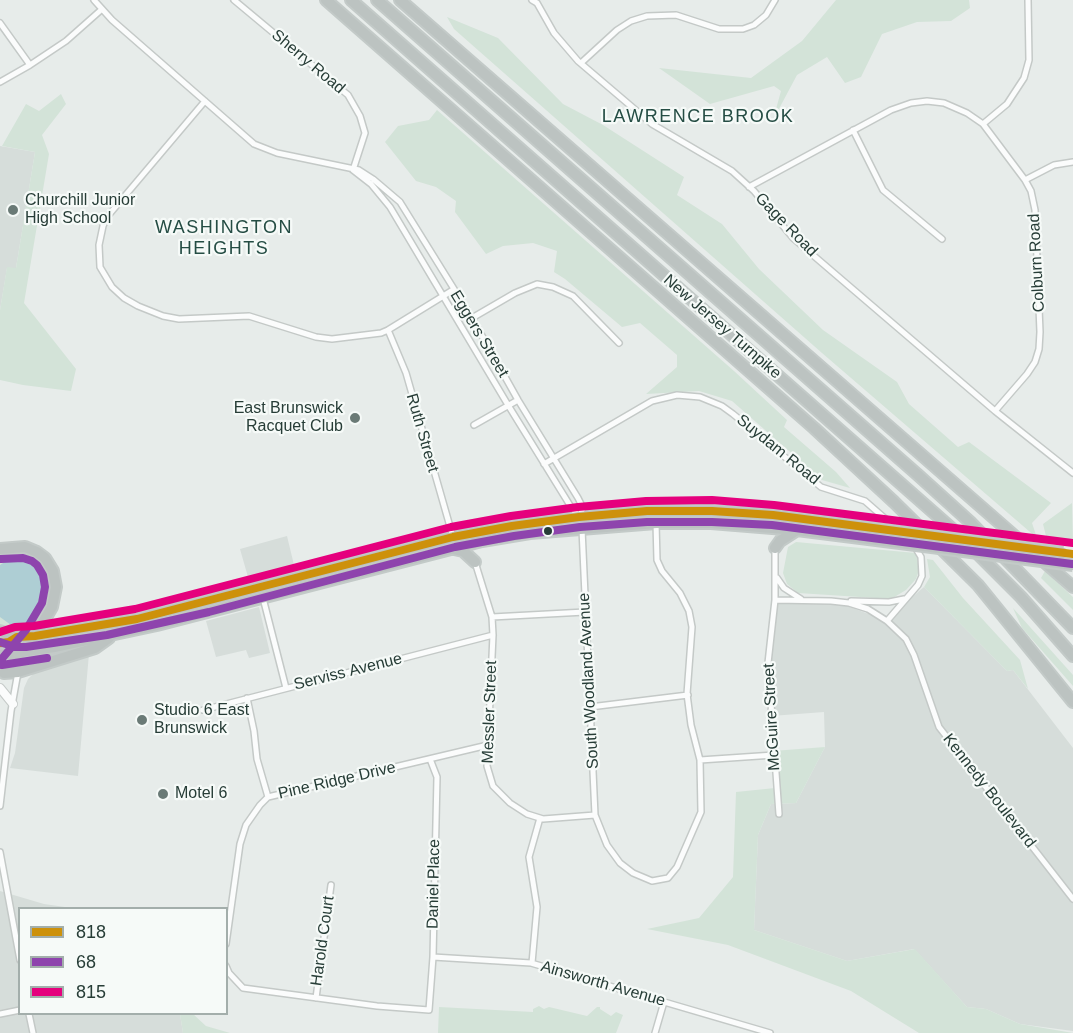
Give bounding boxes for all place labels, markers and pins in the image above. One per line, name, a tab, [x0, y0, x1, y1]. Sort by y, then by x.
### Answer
place label: Churchill Junior High School	[25, 191, 135, 229]
marker: Churchill Junior High School	[6, 203, 20, 217]
place label: East Brunswick Racquet Club	[234, 399, 343, 437]
marker: East Brunswick Racquet Club	[348, 411, 362, 425]
unlabelled marker	[542, 525, 554, 537]
place label: Studio 6 East Brunswick	[154, 701, 249, 739]
marker: Studio 6 East Brunswick	[135, 713, 149, 727]
place label: Motel 6	[175, 784, 227, 804]
marker: Motel 6	[156, 787, 170, 801]

